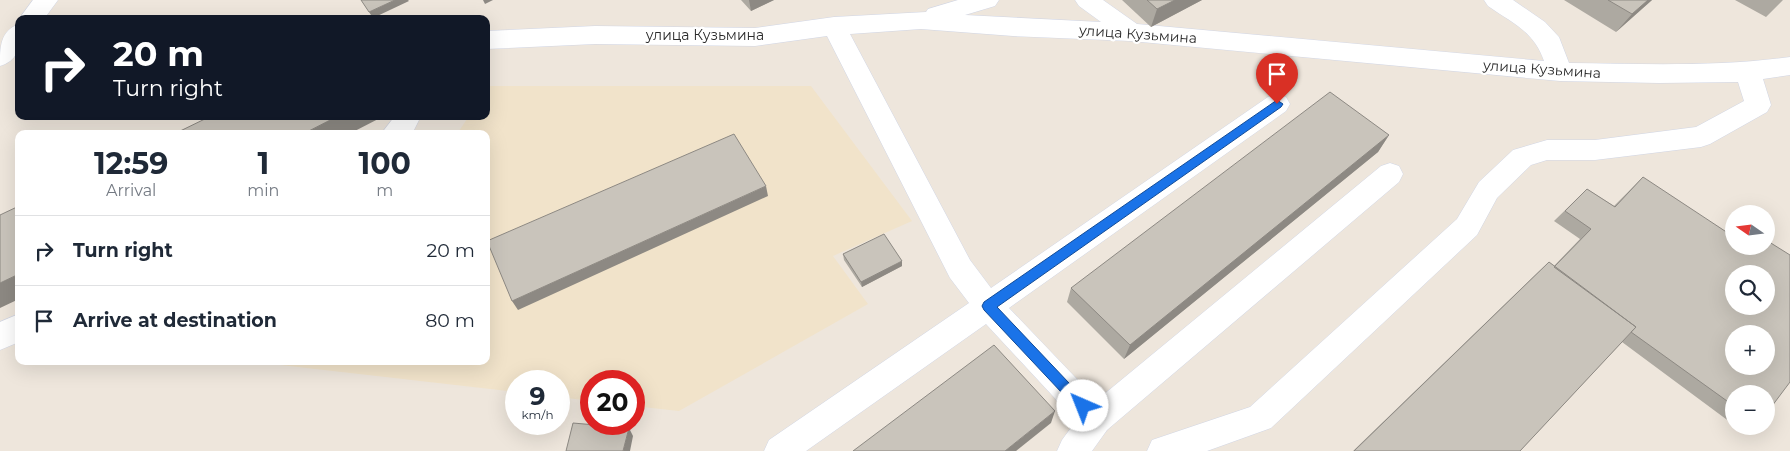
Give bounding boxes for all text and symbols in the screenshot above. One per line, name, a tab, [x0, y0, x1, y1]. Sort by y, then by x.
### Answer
street label: улица Кузьмина	[1077, 21, 1198, 47]
street label: улица Кузьмина	[645, 26, 764, 44]
text: 20 m	[113, 32, 204, 75]
icon: right	[30, 35, 95, 100]
pin	[1256, 53, 1298, 104]
street label: улица Кузьмина	[1481, 56, 1602, 82]
icon: arrive	[1263, 60, 1291, 88]
text: Turn right	[113, 75, 223, 102]
text: 12:59	[94, 145, 168, 182]
text: 1	[257, 145, 269, 182]
text: 100	[358, 145, 411, 182]
text: Arrival	[106, 181, 156, 200]
text: min	[247, 181, 279, 200]
text: m	[376, 181, 393, 200]
north arrow	[1725, 205, 1775, 255]
map controls	[1725, 205, 1775, 435]
icon: right	[30, 237, 58, 265]
text: Turn right	[73, 239, 173, 262]
text: 20 m	[427, 239, 475, 262]
button: search	[1725, 265, 1775, 315]
icon: arrive	[30, 307, 58, 335]
text: Arrive at destination	[73, 309, 277, 332]
text: 80 m	[425, 309, 475, 332]
button: +	[1725, 325, 1775, 375]
speed limit sign: 20	[580, 370, 645, 435]
position arrow	[1056, 379, 1108, 431]
text: 9	[530, 381, 545, 411]
button: −	[1725, 385, 1775, 435]
text: km/h	[521, 407, 554, 422]

